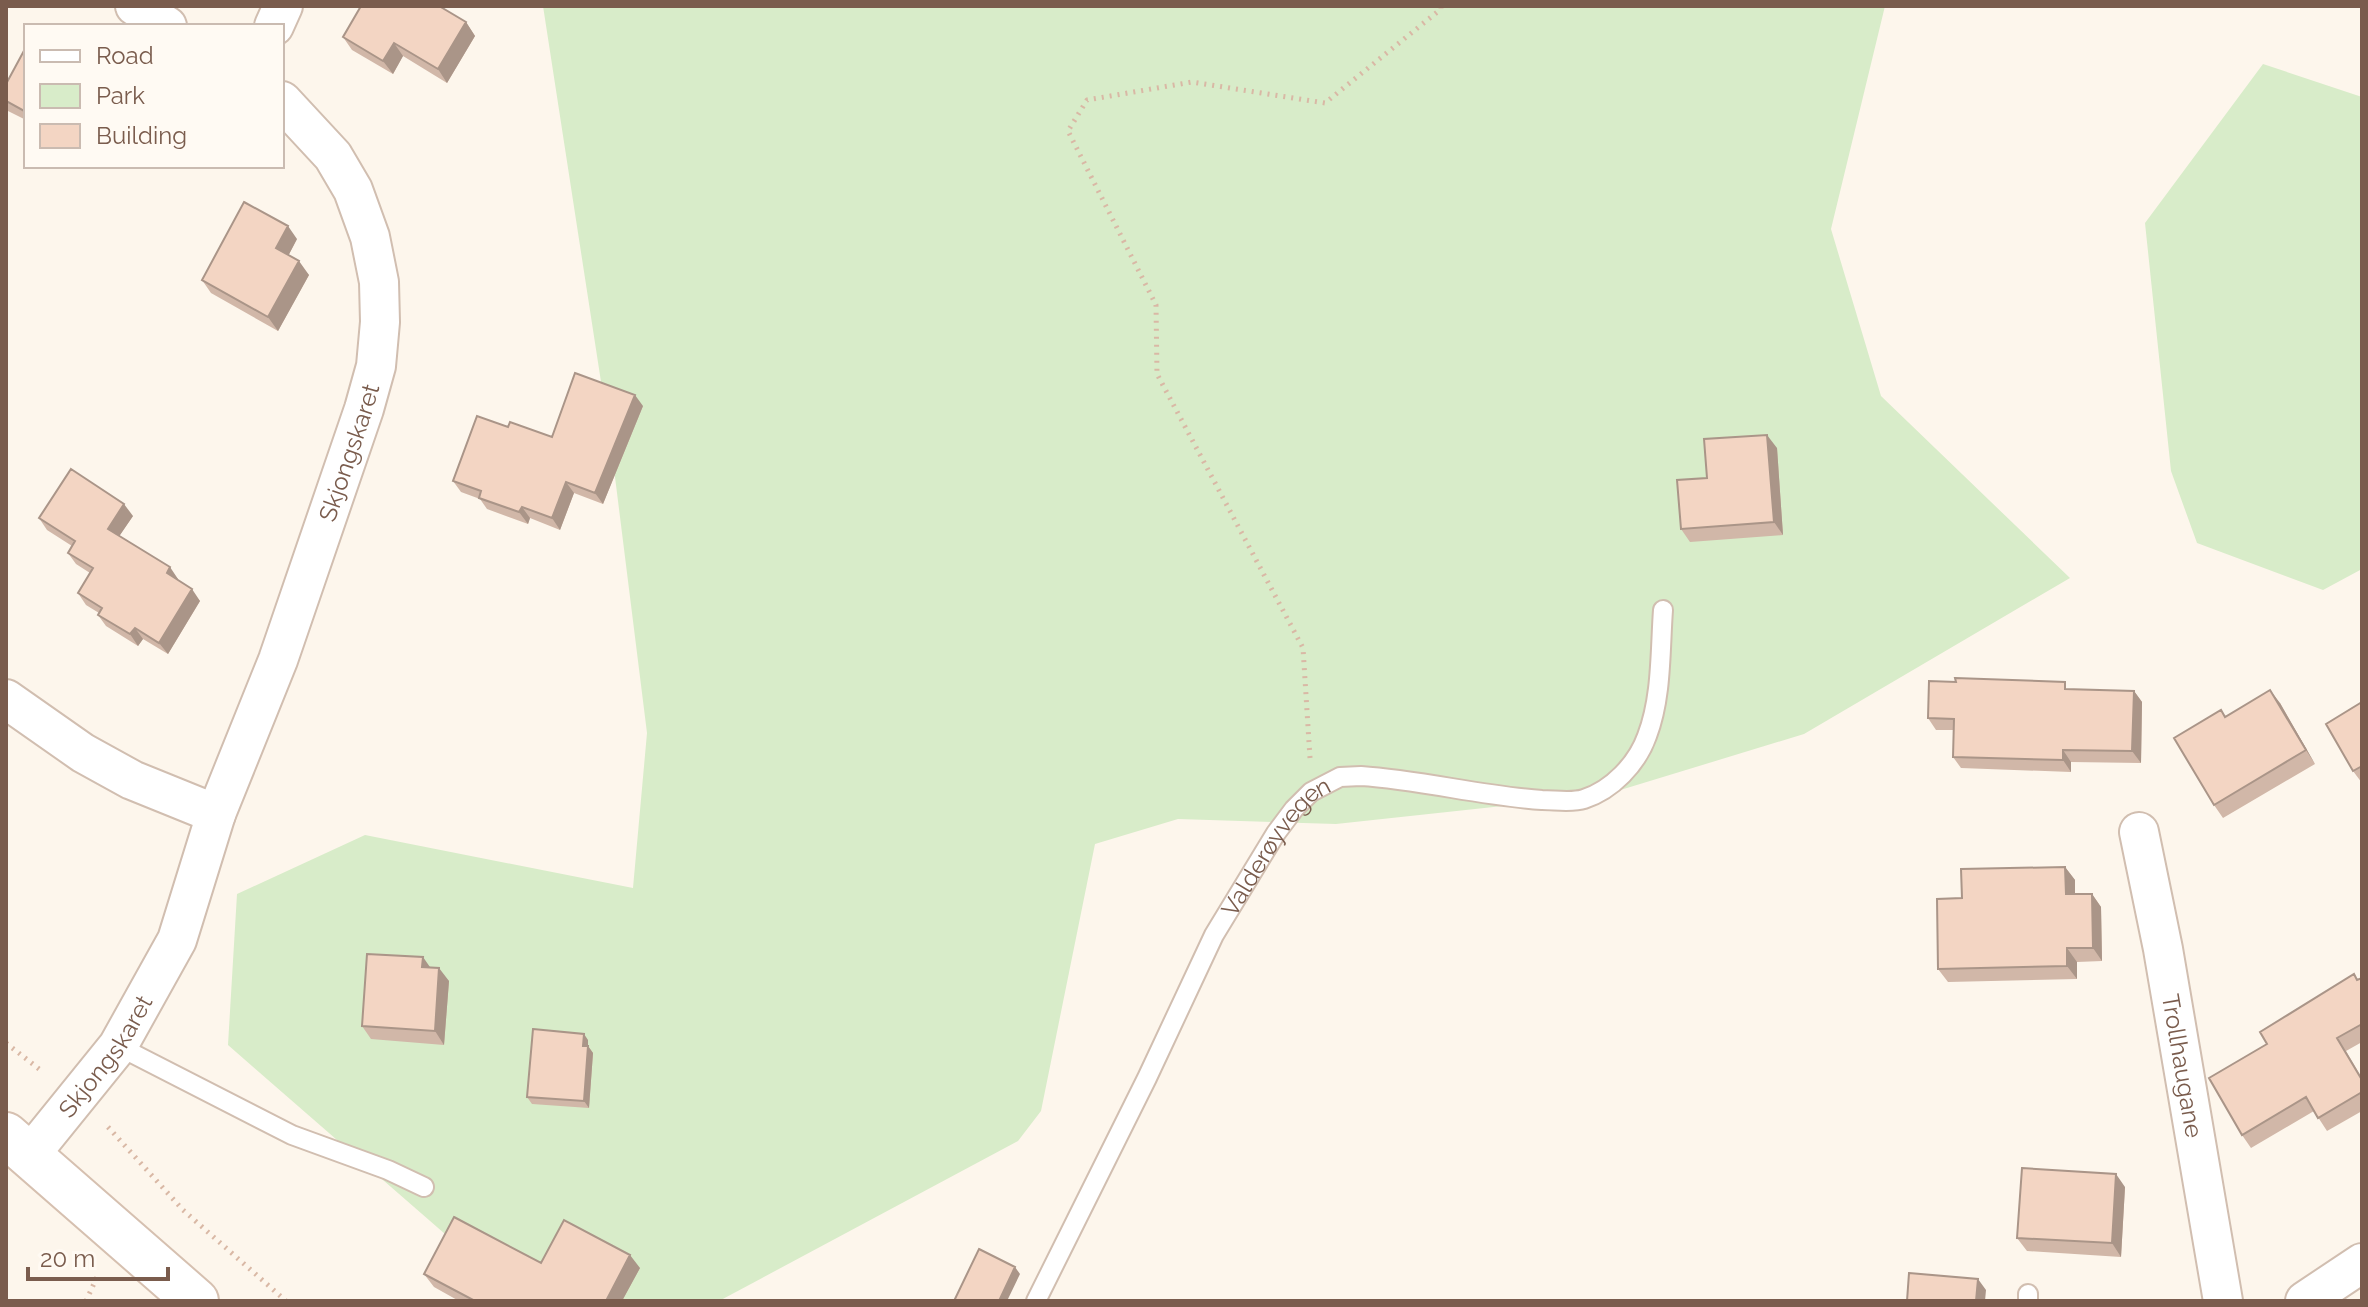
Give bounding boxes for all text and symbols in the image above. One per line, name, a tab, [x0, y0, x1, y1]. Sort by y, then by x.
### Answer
legend	[24, 24, 284, 168]
text: Road	[96, 41, 154, 70]
text: Park	[96, 81, 145, 110]
text: Building	[96, 121, 187, 150]
street label: Skjongskaret	[312, 380, 385, 525]
street label: Valderøyvegen	[1215, 770, 1335, 921]
street label: Skjongskaret	[52, 990, 158, 1123]
street label: Trollhaugane	[2156, 992, 2209, 1140]
scale bar	[28, 1231, 168, 1281]
text: 20 m	[40, 1244, 95, 1273]

